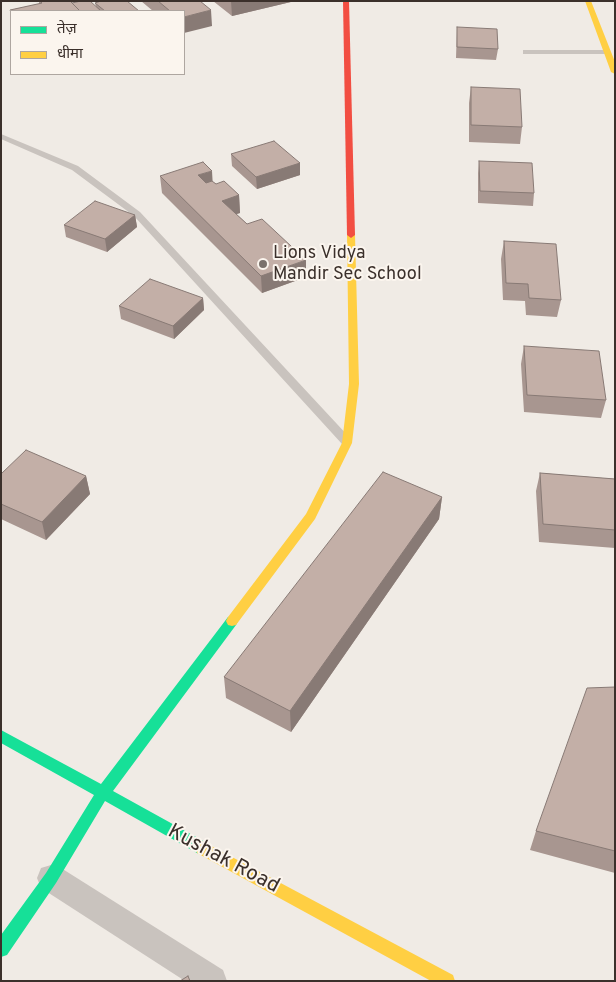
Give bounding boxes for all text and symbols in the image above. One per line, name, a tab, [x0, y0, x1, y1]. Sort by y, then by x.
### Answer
legend	[10, 10, 185, 75]
text: तेज़	[57, 20, 77, 39]
text: धीमा	[57, 45, 83, 64]
place label: Lions Vidya Mandir Sec School	[273, 243, 422, 286]
marker: Lions Vidya Mandir Sec School	[257, 258, 269, 270]
street label: Kushak Road	[163, 820, 283, 900]

